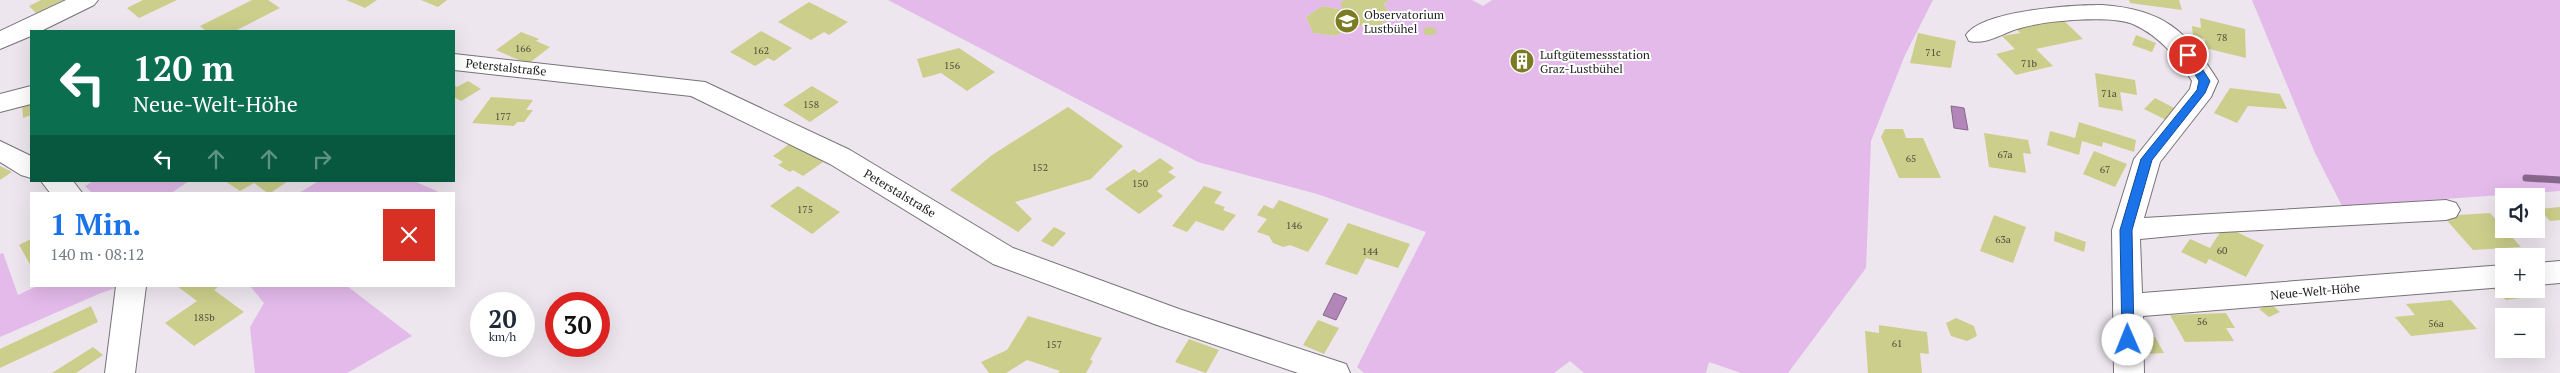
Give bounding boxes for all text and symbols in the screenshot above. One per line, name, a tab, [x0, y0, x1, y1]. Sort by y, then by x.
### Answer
place label: Observatorium Lustbühel	[1364, 7, 1445, 36]
school or university icon: Observatorium Lustbühel	[1334, 8, 1360, 34]
house number: 78	[2217, 31, 2227, 44]
pin	[2167, 34, 2209, 76]
icon: arrive	[2174, 41, 2202, 69]
house number: 166	[515, 42, 532, 55]
house number: 162	[753, 44, 769, 57]
text: 120 m	[133, 45, 234, 91]
house number: 71c	[1925, 46, 1941, 59]
place label: Luftgütemessstation Graz-Lustbühel	[1540, 47, 1650, 76]
building icon: Luftgütemessstation Graz-Lustbühel	[1509, 48, 1535, 74]
icon: left	[50, 50, 115, 115]
street label: Peterstalstraße	[465, 55, 547, 79]
house number: 71b	[2021, 57, 2038, 70]
house number: 156	[944, 59, 961, 72]
house number: 71a	[2101, 87, 2117, 100]
text: Neue-Welt-Höhe	[133, 89, 298, 118]
house number: 158	[803, 98, 819, 111]
house number: 177	[495, 110, 511, 123]
icon: left	[149, 145, 177, 173]
icon: ahead	[202, 145, 230, 173]
icon: ahead	[255, 145, 283, 173]
icon: right	[308, 145, 336, 173]
house number: 67a	[1997, 148, 2013, 161]
house number: 65	[1906, 152, 1916, 165]
house number: 152	[1032, 161, 1048, 174]
house number: 67	[2100, 163, 2110, 176]
street label: Peterstalstraße	[861, 166, 939, 220]
house number: 150	[1132, 177, 1148, 190]
map controls	[2495, 188, 2545, 358]
button: sound	[2495, 188, 2545, 238]
house number: 175	[797, 203, 813, 216]
text: 1 Min.	[50, 204, 141, 244]
button: close	[383, 209, 435, 261]
house number: 146	[1286, 219, 1303, 232]
house number: 63a	[1995, 233, 2011, 246]
text: 140 m · 08:12	[50, 243, 144, 265]
house number: 60	[2217, 244, 2227, 257]
house number: 144	[1362, 245, 1379, 258]
button: +	[2495, 248, 2545, 298]
street label: Neue-Welt-Höhe	[2270, 280, 2360, 302]
speed limit sign: 30	[545, 292, 610, 357]
text: 20	[488, 302, 517, 335]
button: −	[2495, 308, 2545, 358]
house number: 185b	[193, 311, 215, 324]
position arrow	[2101, 313, 2153, 365]
house number: 56	[2197, 315, 2208, 328]
house number: 56a	[2428, 317, 2444, 330]
text: km/h	[489, 329, 516, 344]
house number: 61	[1892, 337, 1902, 350]
house number: 157	[1046, 338, 1062, 351]

